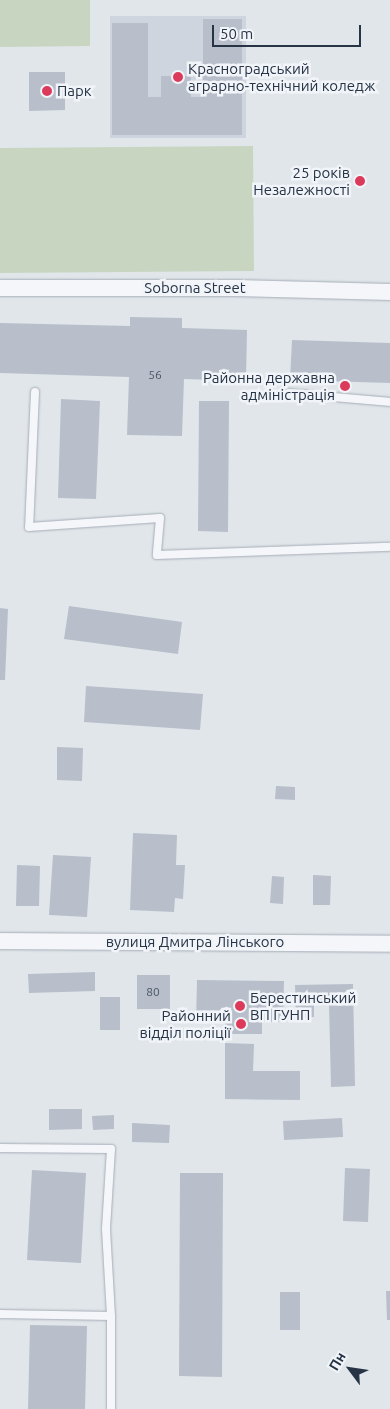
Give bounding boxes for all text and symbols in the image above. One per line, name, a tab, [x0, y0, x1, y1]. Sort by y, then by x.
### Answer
scale bar	[215, 15, 364, 47]
text: 50 m	[220, 25, 253, 42]
place label: Красноградський аграрно-технічний коледж	[188, 59, 375, 94]
marker: Красноградський аграрно-технічний коледж	[172, 71, 184, 83]
place label: Парк	[57, 82, 92, 100]
marker: Парк	[41, 85, 53, 97]
place label: 25 років Незалежності	[253, 163, 350, 198]
marker: 25 років Незалежності	[354, 175, 366, 187]
street label: Soborna Street	[144, 279, 246, 297]
house number: 56	[148, 368, 162, 382]
place label: Районна державна адміністрація	[203, 368, 335, 403]
marker: Районна державна адміністрація	[339, 380, 351, 392]
street label: вулиця Дмитра Лінського	[106, 933, 284, 951]
house number: 80	[146, 985, 160, 999]
place label: Берестинський ВП ГУНП	[250, 988, 356, 1023]
marker: Берестинський ВП ГУНП	[234, 1000, 246, 1012]
place label: Районний відділ поліції	[140, 1006, 231, 1041]
marker: Районний відділ поліції	[235, 1018, 247, 1030]
north arrow	[325, 1344, 375, 1394]
text: Пн	[326, 1349, 349, 1373]

